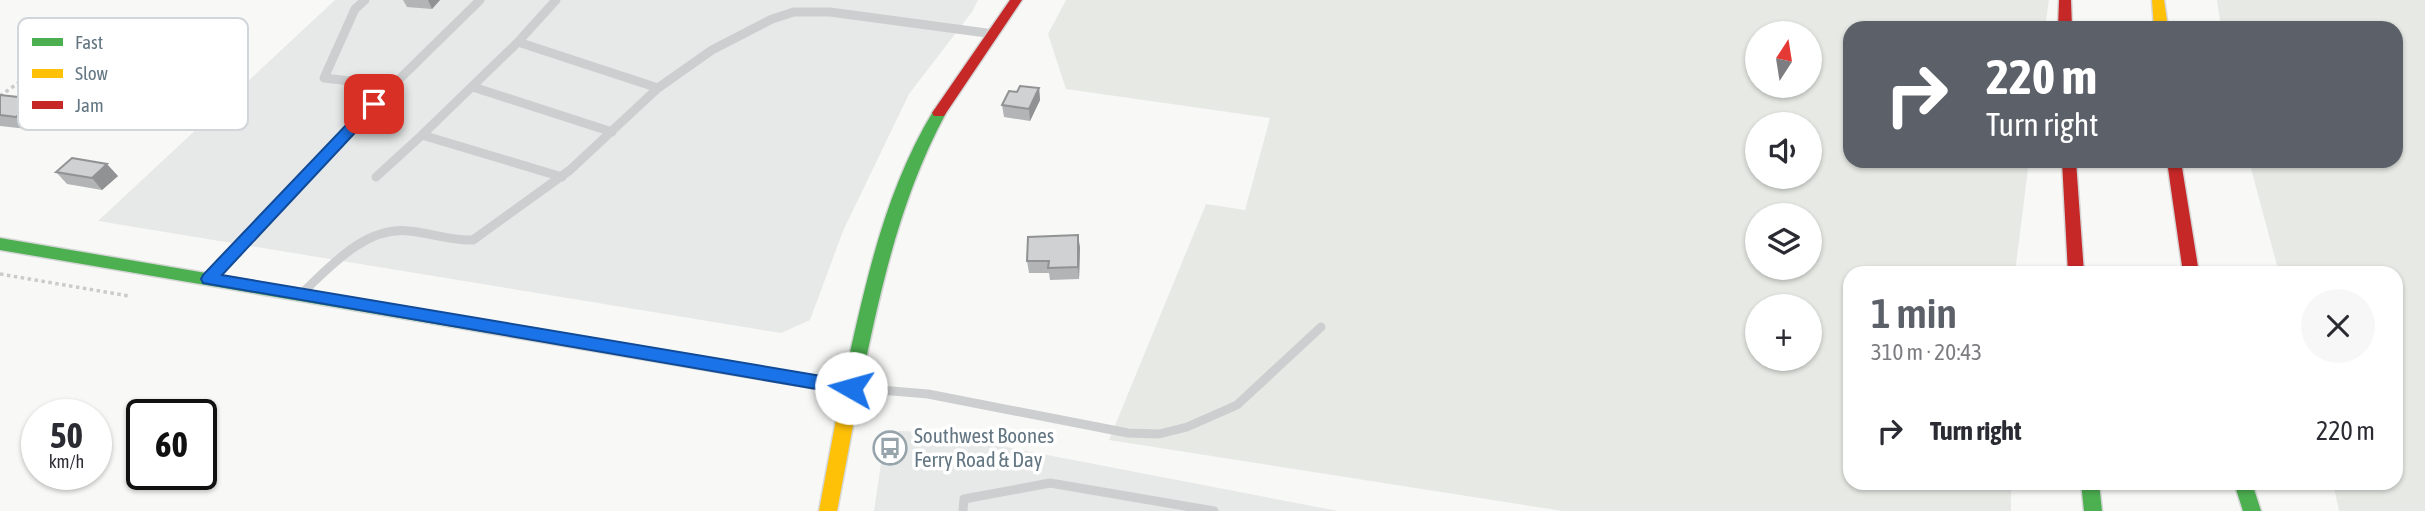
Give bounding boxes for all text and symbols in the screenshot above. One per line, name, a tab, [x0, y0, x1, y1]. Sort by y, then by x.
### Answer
legend	[18, 18, 248, 130]
north arrow	[1745, 21, 1822, 98]
map controls	[1745, 21, 1822, 371]
text: Fast	[75, 31, 103, 53]
text: 220 m	[1986, 48, 2097, 104]
icon: right	[1871, 49, 1962, 140]
text: Slow	[75, 62, 109, 84]
pin	[344, 74, 404, 134]
icon: arrive	[355, 85, 393, 123]
text: Jam	[75, 94, 104, 116]
text: Turn right	[1986, 106, 2099, 143]
button: sound	[1745, 112, 1822, 189]
button: layers	[1745, 203, 1822, 280]
text: 1 min	[1871, 289, 1957, 337]
button: close	[2301, 289, 2375, 363]
button: +	[1745, 294, 1822, 371]
text: 310 m · 20:43	[1871, 339, 1982, 365]
position arrow	[814, 351, 888, 425]
speed limit sign: 60	[126, 399, 217, 490]
icon: right	[1871, 412, 1909, 450]
text: 50	[50, 415, 83, 455]
text: Turn right	[1930, 416, 2021, 446]
text: 220 m	[2316, 416, 2375, 446]
place label: Southwest Boones Ferry Road & Day	[914, 423, 1054, 471]
bus stop icon: Southwest Boones Ferry Road & Day	[871, 429, 909, 467]
text: km/h	[49, 451, 84, 472]

